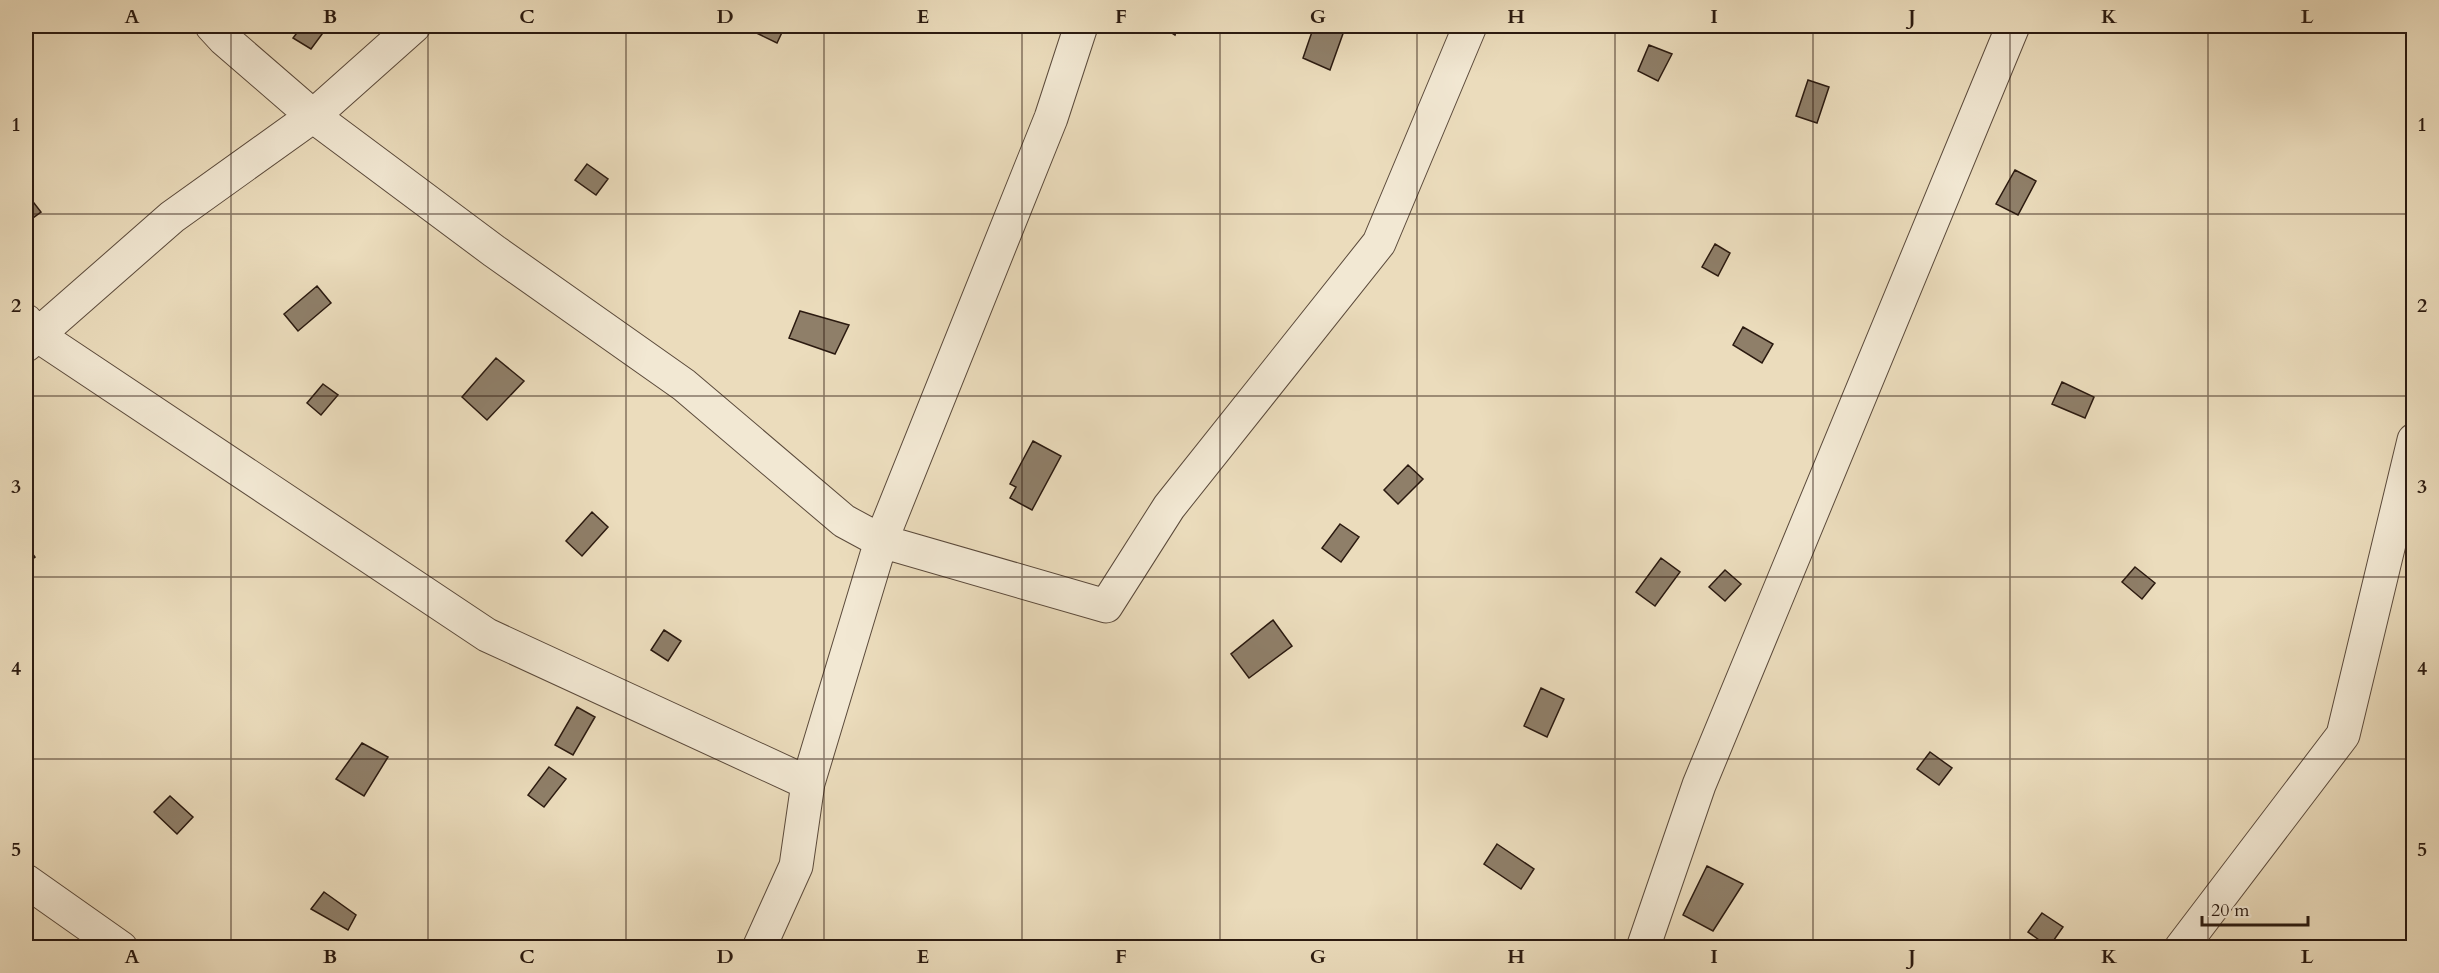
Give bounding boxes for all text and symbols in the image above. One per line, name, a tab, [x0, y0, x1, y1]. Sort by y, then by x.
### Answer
text: A	[124, 3, 140, 30]
text: B	[323, 3, 337, 30]
text: C	[519, 3, 535, 30]
text: D	[716, 3, 734, 30]
text: E	[917, 3, 929, 30]
text: F	[1115, 3, 1127, 30]
text: G	[1310, 3, 1326, 30]
text: H	[1507, 3, 1525, 30]
text: I	[1710, 3, 1718, 30]
text: J	[1905, 3, 1916, 30]
text: K	[2101, 3, 2118, 30]
text: L	[2301, 3, 2314, 30]
text: 1	[11, 111, 21, 138]
text: 1	[2417, 111, 2427, 138]
text: 2	[11, 292, 21, 319]
text: 2	[2417, 292, 2427, 319]
text: 3	[11, 473, 21, 500]
text: 3	[2417, 473, 2427, 500]
text: 4	[11, 655, 21, 682]
text: 4	[2417, 655, 2427, 682]
text: 5	[11, 836, 21, 863]
text: 5	[2417, 836, 2427, 863]
scale bar	[2202, 889, 2308, 927]
text: 20 m	[2211, 898, 2250, 923]
text: A	[124, 943, 140, 970]
text: B	[323, 943, 337, 970]
text: C	[519, 943, 535, 970]
text: D	[716, 943, 734, 970]
text: E	[917, 943, 929, 970]
text: F	[1115, 943, 1127, 970]
text: G	[1310, 943, 1326, 970]
text: H	[1507, 943, 1525, 970]
text: I	[1710, 943, 1718, 970]
text: J	[1905, 943, 1916, 970]
text: K	[2101, 943, 2118, 970]
text: L	[2301, 943, 2314, 970]

